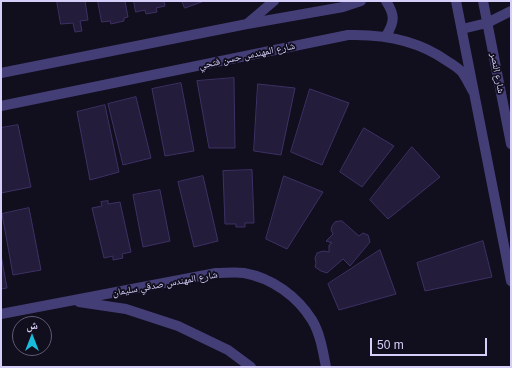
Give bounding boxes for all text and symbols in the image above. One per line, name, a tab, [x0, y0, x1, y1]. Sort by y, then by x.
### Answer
street label: شارع المهندس حسن فتحي	[198, 40, 296, 72]
street label: شارع النصر	[487, 52, 507, 94]
street label: شارع المهندس صدقي سليمان	[112, 269, 218, 299]
north arrow	[12, 316, 52, 356]
text: ش	[26, 319, 38, 331]
scale bar	[372, 330, 489, 356]
text: 50 m	[377, 338, 404, 352]

